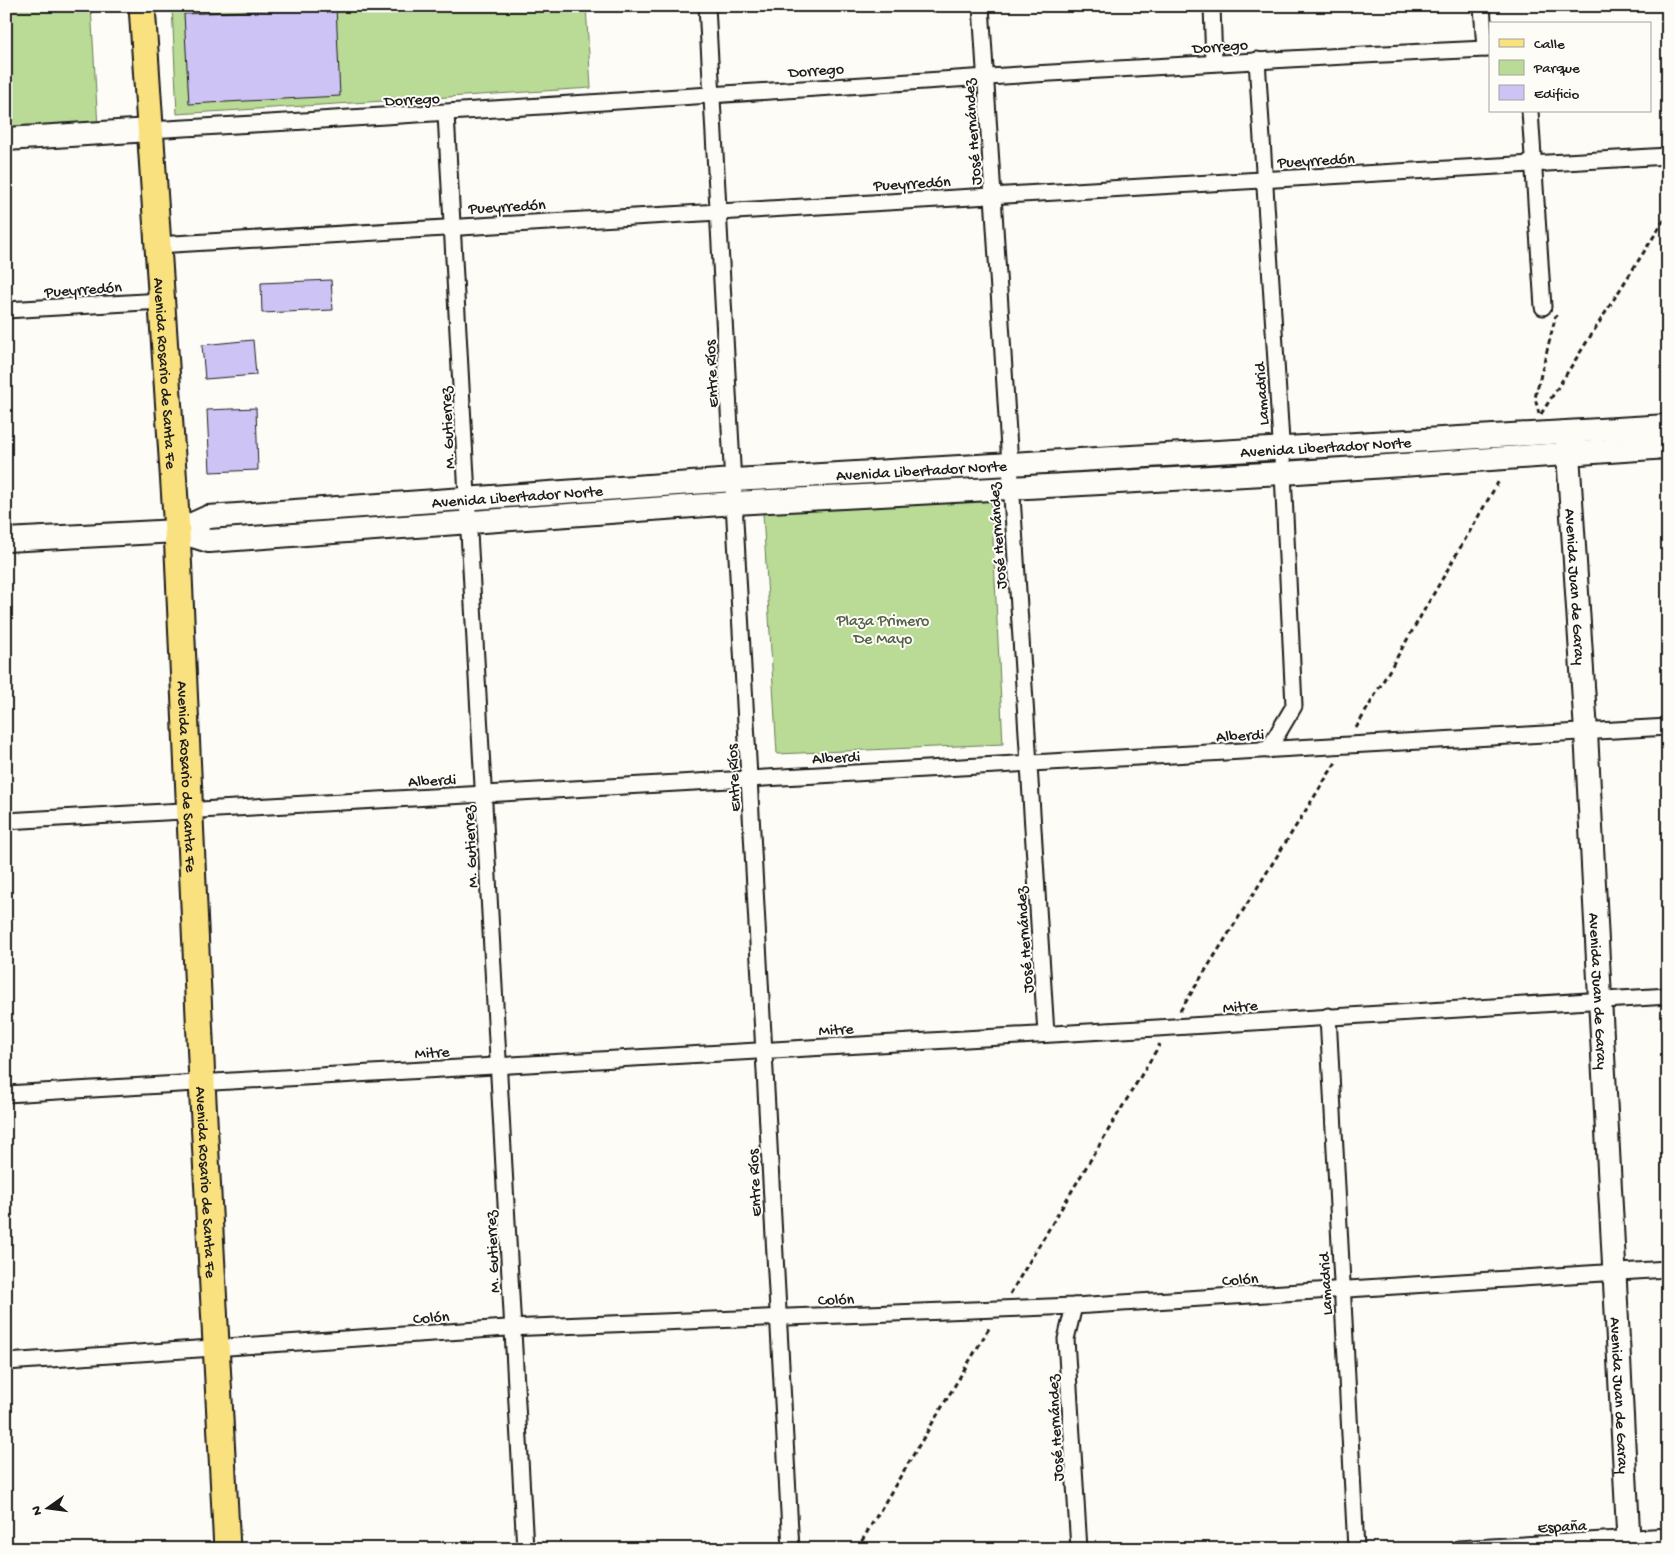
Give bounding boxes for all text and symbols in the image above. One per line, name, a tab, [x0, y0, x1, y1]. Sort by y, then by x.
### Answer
legend	[1489, 22, 1652, 112]
text: Calle	[1534, 36, 1565, 54]
street label: Dorrego	[1191, 37, 1249, 60]
text: Parque	[1533, 60, 1580, 78]
street label: Dorrego	[787, 61, 845, 84]
street label: José Hernández	[961, 77, 988, 186]
text: Edificio	[1534, 86, 1580, 104]
street label: Dorrego	[383, 91, 441, 112]
street label: Pueyrredón	[1276, 151, 1356, 174]
street label: Pueyrredón	[872, 174, 952, 197]
street label: Pueyrredón	[467, 197, 547, 220]
street label: Avenida Rosario de Santa Fe	[147, 277, 179, 470]
street label: Pueyrredón	[43, 279, 123, 304]
street label: Entre Ríos	[702, 338, 725, 408]
street label: Lamadrid	[1252, 360, 1275, 426]
street label: M. Gutierrez	[438, 385, 461, 469]
street label: Avenida Libertador Norte	[1240, 435, 1413, 464]
street label: Avenida Libertador Norte	[835, 458, 1008, 487]
street label: José Hernández	[986, 481, 1013, 590]
street label: Avenida Libertador Norte	[431, 483, 604, 514]
street label: Avenida Juan de Garay	[1559, 508, 1588, 666]
park label: Plaza Primero De Mayo	[836, 613, 929, 650]
street label: Avenida Rosario de Santa Fe	[171, 681, 199, 874]
street label: Alberdi	[1216, 727, 1265, 748]
street label: Entre Ríos	[724, 742, 747, 812]
street label: Alberdi	[812, 749, 861, 770]
street label: Alberdi	[408, 772, 457, 793]
street label: M. Gutierrez	[461, 804, 484, 888]
street label: José Hernández	[1013, 885, 1040, 994]
street label: Avenida Juan de Garay	[1583, 912, 1610, 1070]
street label: Mitre	[1222, 998, 1259, 1019]
street label: Mitre	[818, 1021, 855, 1042]
street label: Mitre	[414, 1044, 451, 1065]
street label: Avenida Rosario de Santa Fe	[189, 1086, 219, 1279]
street label: Entre Ríos	[745, 1147, 768, 1217]
street label: M. Gutierrez	[483, 1209, 506, 1293]
street label: Lamadrid	[1316, 1250, 1339, 1316]
street label: Colón	[1221, 1271, 1259, 1292]
street label: Colón	[818, 1291, 855, 1312]
street label: Colón	[412, 1309, 450, 1330]
street label: Avenida Juan de Garay	[1604, 1317, 1631, 1475]
street label: José Hernández	[1045, 1373, 1070, 1482]
north arrow	[22, 1482, 72, 1532]
text: N	[28, 1504, 47, 1517]
street label: España	[1537, 1518, 1588, 1539]

